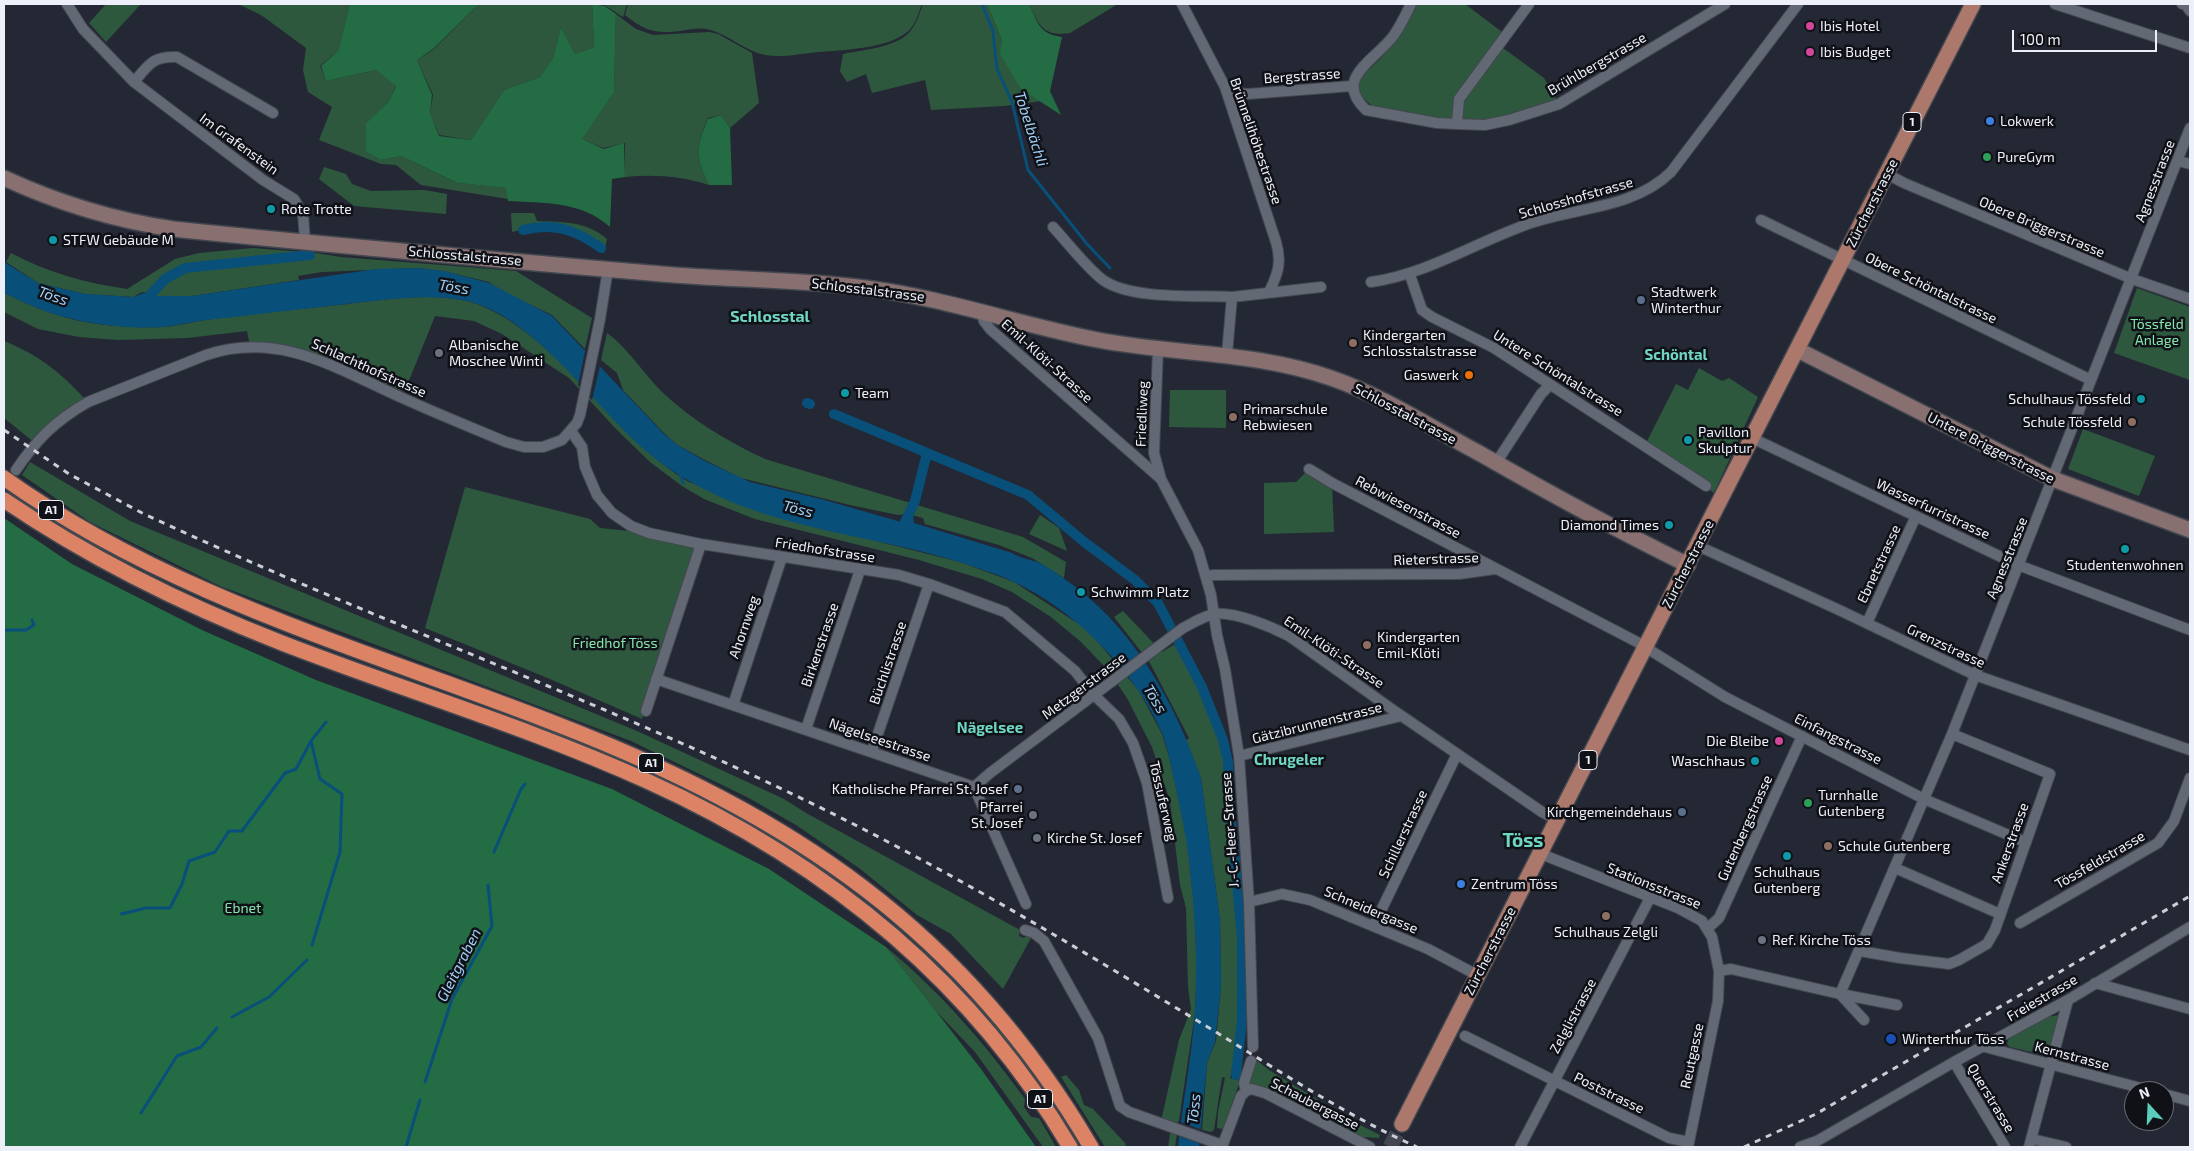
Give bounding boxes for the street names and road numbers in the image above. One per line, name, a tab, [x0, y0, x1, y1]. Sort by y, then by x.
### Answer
street label: Brühlbergstrasse	[1545, 29, 1649, 99]
street label: Bergstrasse	[1263, 65, 1341, 87]
street label: Brünnelihöhestrasse	[1226, 75, 1286, 207]
street label: Im Grafenstein	[196, 110, 282, 178]
road number: 1	[1903, 112, 1921, 132]
street label: Agnesstrasse	[2132, 137, 2178, 225]
street label: Zürcherstrasse	[1843, 156, 1901, 250]
street label: Schlosshofstrasse	[1517, 174, 1635, 222]
street label: Obere Briggerstrasse	[1977, 193, 2107, 261]
street label: Schlosstalstrasse	[408, 243, 522, 269]
street label: Obere Schöntalstrasse	[1862, 249, 2000, 327]
street label: Schlosstalstrasse	[810, 275, 926, 305]
street label: Emil-Klöti-Strasse	[998, 316, 1096, 406]
street label: Untere Schöntalstrasse	[1490, 326, 1626, 420]
street label: Schlachthofstrasse	[309, 335, 429, 401]
street label: Schlosstalstrasse	[1351, 380, 1459, 448]
street label: Friedliweg	[1132, 381, 1152, 447]
street label: Untere Briggerstrasse	[1925, 409, 2057, 487]
street label: Rebwiesenstrasse	[1352, 472, 1464, 542]
street label: Wasserfurristrasse	[1873, 475, 1993, 543]
road number: A1	[38, 500, 64, 520]
street label: Agnesstrasse	[1983, 515, 2031, 601]
street label: Zürcherstrasse	[1659, 517, 1717, 611]
street label: Ebnetstrasse	[1854, 522, 1904, 606]
street label: Friedhofstrasse	[774, 534, 876, 566]
street label: Rieterstrasse	[1393, 549, 1479, 569]
street label: Ahornweg	[725, 593, 763, 661]
street label: Birkenstrasse	[798, 601, 842, 689]
street label: Emil-Klöti-Strasse	[1281, 612, 1387, 692]
street label: Büchlistrasse	[866, 619, 910, 707]
street label: Grenzstrasse	[1904, 621, 1988, 671]
street label: Metzgerstrasse	[1039, 649, 1129, 723]
street label: Gätzibrunnenstrasse	[1250, 699, 1384, 747]
street label: Einfangstrasse	[1791, 710, 1885, 768]
street label: Nägelseestrasse	[827, 715, 933, 765]
road number: 1	[1579, 750, 1597, 770]
road number: A1	[638, 754, 664, 772]
street label: Tössuferweg	[1146, 759, 1180, 843]
street label: J.-C.-Heer-Strasse	[1218, 772, 1242, 888]
street label: Gutenbergstrasse	[1714, 772, 1776, 884]
street label: Schillerstrasse	[1375, 787, 1431, 881]
street label: Ankerstrasse	[1988, 800, 2032, 886]
street label: Tössfeldstrasse	[2052, 827, 2148, 893]
street label: Stationsstrasse	[1604, 859, 1704, 913]
street label: Schneidergasse	[1322, 883, 1420, 937]
street label: Zürcherstrasse	[1461, 904, 1519, 998]
street label: Freiestrasse	[2004, 971, 2080, 1025]
street label: Zelglistrasse	[1546, 976, 1600, 1056]
street label: Reutgasse	[1677, 1022, 1707, 1090]
street label: Kernstrasse	[2033, 1038, 2111, 1074]
street label: Querstrasse	[1964, 1060, 2018, 1136]
street label: Poststrasse	[1571, 1069, 1647, 1117]
street label: Schaubergasse	[1268, 1075, 1362, 1133]
road number: A1	[1028, 1090, 1052, 1108]

